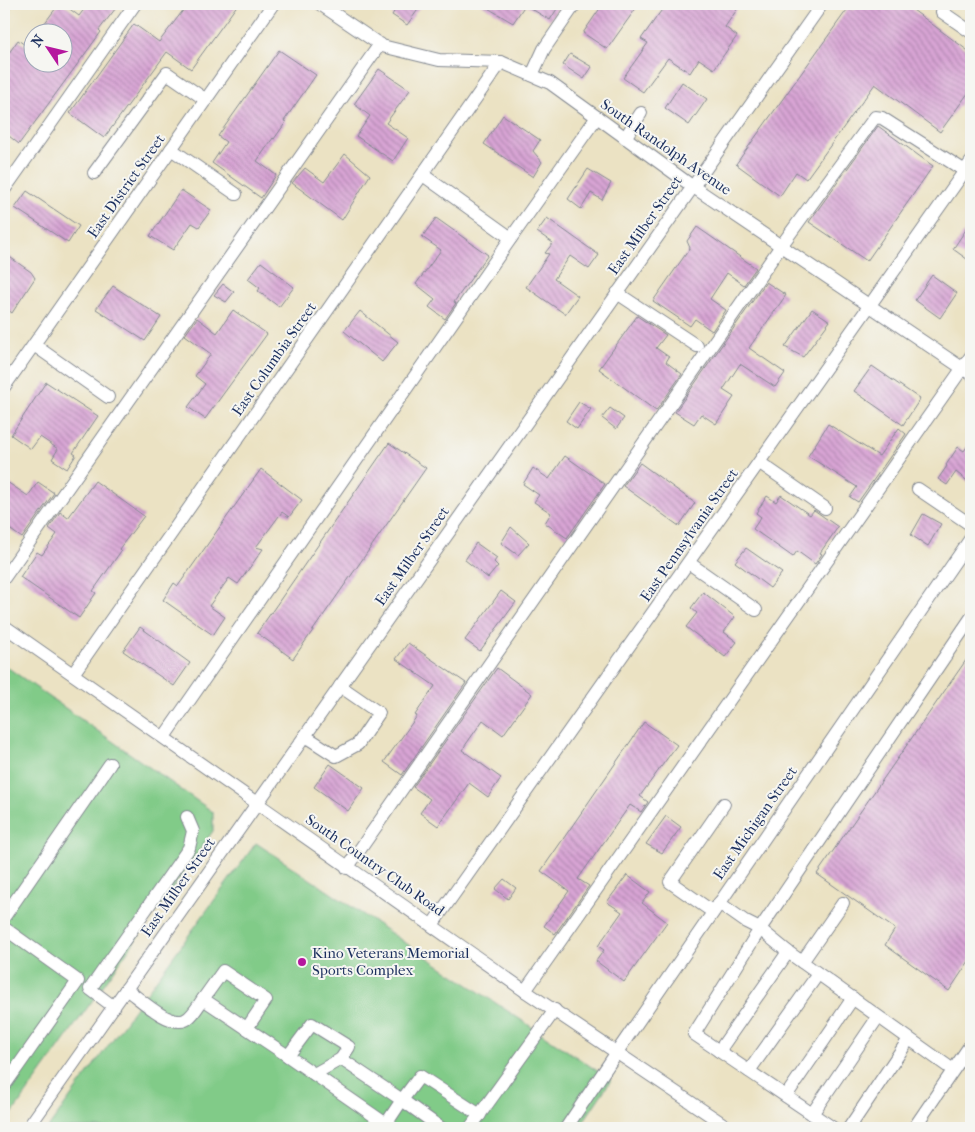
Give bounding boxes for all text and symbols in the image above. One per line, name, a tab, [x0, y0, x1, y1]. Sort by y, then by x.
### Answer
north arrow	[22, 22, 72, 72]
text: N	[28, 31, 48, 50]
street label: South Randolph Avenue	[597, 95, 735, 199]
street label: East District Street	[84, 130, 169, 241]
street label: East Milber Street	[604, 171, 686, 278]
street label: East Columbia Street	[228, 298, 320, 419]
street label: East Pennsylvania Street	[636, 464, 742, 605]
street label: East Milber Street	[371, 502, 453, 609]
street label: East Michigan Street	[709, 762, 801, 883]
street label: South Country Club Road	[302, 810, 449, 920]
street label: East Milber Street	[137, 833, 219, 940]
place label: Kino Veterans Memorial Sports Complex	[312, 944, 469, 979]
marker: Kino Veterans Memorial Sports Complex	[296, 956, 308, 968]

